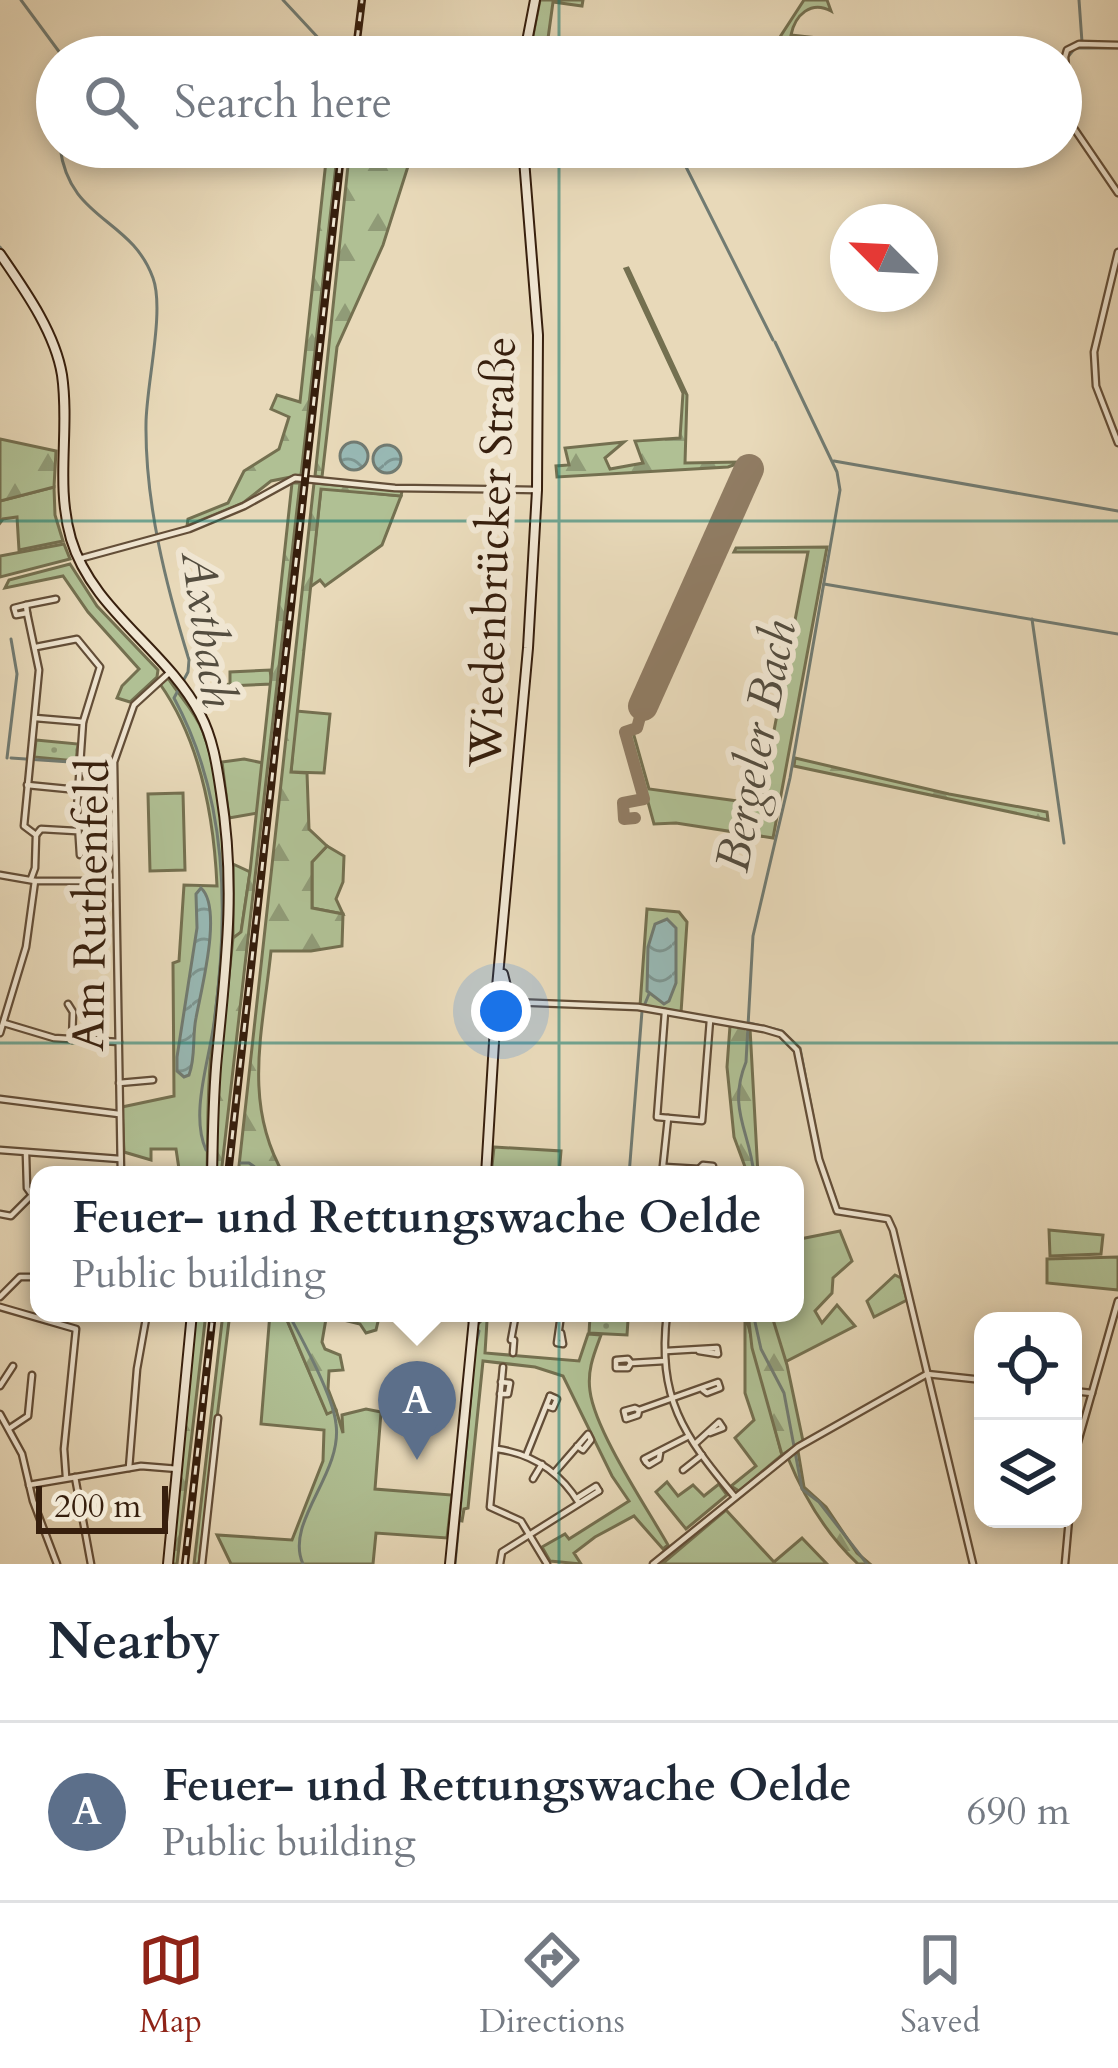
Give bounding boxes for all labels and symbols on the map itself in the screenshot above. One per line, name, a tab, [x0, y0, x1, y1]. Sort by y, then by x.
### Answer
north arrow	[830, 204, 938, 312]
street label: Wiedenbrücker Straße	[455, 335, 531, 770]
water label: Axtbach	[165, 546, 251, 711]
water label: Bergeler Bach	[700, 615, 812, 877]
street label: Am Ruthenfeld	[58, 758, 124, 1052]
your location	[471, 981, 531, 1041]
pin: A	[378, 1361, 456, 1460]
scale bar	[36, 1480, 168, 1533]

